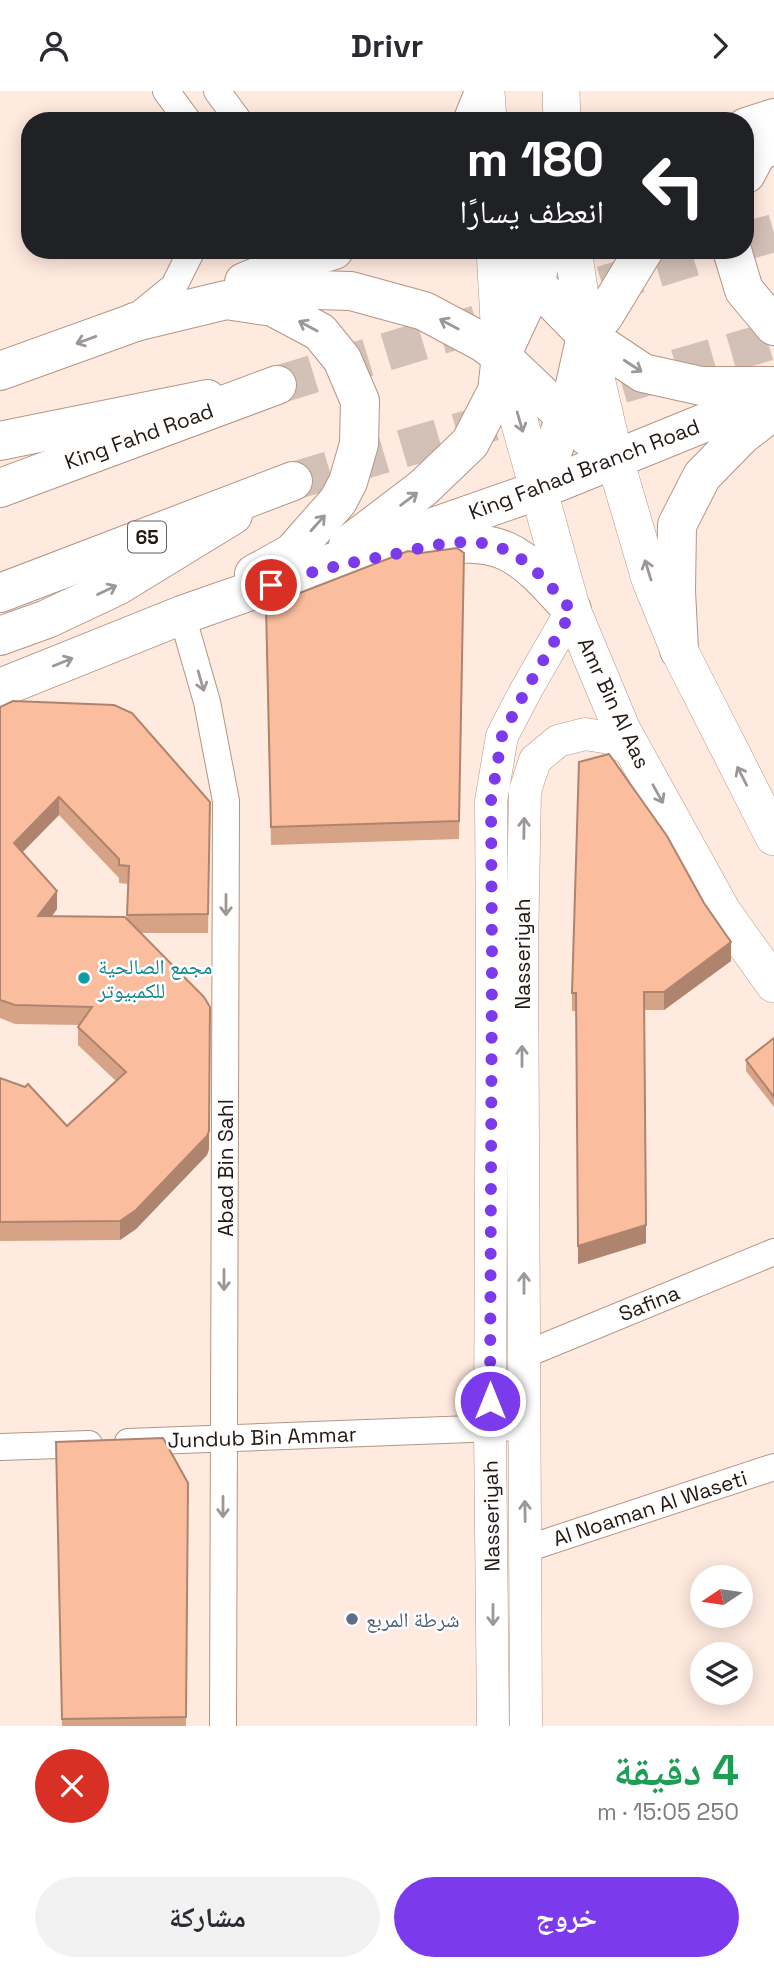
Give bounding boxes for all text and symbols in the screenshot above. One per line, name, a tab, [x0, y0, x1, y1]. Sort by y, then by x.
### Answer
text: Drivr	[351, 26, 423, 66]
icon: person	[35, 27, 73, 65]
icon: forward	[701, 27, 739, 65]
text: 180 m	[466, 128, 604, 190]
icon: left	[628, 140, 719, 231]
text: انعطف يسارًا	[460, 192, 604, 232]
one-way arrow	[439, 317, 460, 331]
one-way arrow	[298, 319, 319, 332]
one-way arrow	[75, 335, 97, 347]
one-way arrow	[622, 359, 642, 373]
street label: King Fahd Road	[61, 397, 217, 475]
one-way arrow	[514, 410, 527, 432]
street label: King Fahad Branch Road	[465, 412, 703, 526]
one-way arrow	[399, 491, 418, 506]
one-way arrow	[310, 515, 327, 532]
road number: 65	[128, 521, 166, 553]
pin	[241, 555, 301, 615]
one-way arrow	[640, 559, 653, 581]
icon: arrive	[252, 566, 290, 604]
one-way arrow	[96, 583, 118, 596]
street label: Amr Bin Al Aas	[572, 633, 656, 773]
one-way arrow	[52, 655, 74, 668]
one-way arrow	[196, 669, 209, 691]
one-way arrow	[735, 766, 749, 787]
one-way arrow	[651, 784, 665, 804]
one-way arrow	[517, 817, 531, 840]
one-way arrow	[219, 894, 233, 917]
street label: Nasseriyah	[509, 898, 536, 1010]
place label: مجمع الصالحية للكمبيوتر	[97, 953, 212, 1004]
marker: مجمع الصالحية للكمبيوتر	[76, 970, 92, 986]
one-way arrow	[515, 1045, 529, 1068]
street label: Abad Bin Sahl	[212, 1099, 239, 1237]
one-way arrow	[217, 1268, 231, 1291]
one-way arrow	[517, 1272, 531, 1295]
street label: Safina	[615, 1279, 683, 1327]
position arrow	[453, 1364, 527, 1438]
street label: Jundub Bin Ammar	[167, 1420, 357, 1454]
street label: Nasseriyah	[477, 1460, 505, 1572]
street label: Al Noaman Al Waseti	[550, 1464, 750, 1552]
one-way arrow	[216, 1496, 230, 1519]
one-way arrow	[518, 1500, 532, 1523]
north arrow	[690, 1565, 752, 1627]
map controls	[690, 1565, 753, 1705]
one-way arrow	[486, 1603, 500, 1626]
place label: شرطة المربع	[366, 1606, 459, 1633]
marker: شرطة المربع	[344, 1611, 360, 1627]
button: layers	[690, 1642, 753, 1705]
text: 4 دقيقة	[613, 1744, 739, 1797]
button: close	[35, 1749, 109, 1823]
text: 250 m · 15:05	[597, 1797, 739, 1827]
button: مشاركة	[35, 1877, 380, 1957]
button: خروج	[394, 1877, 739, 1957]

